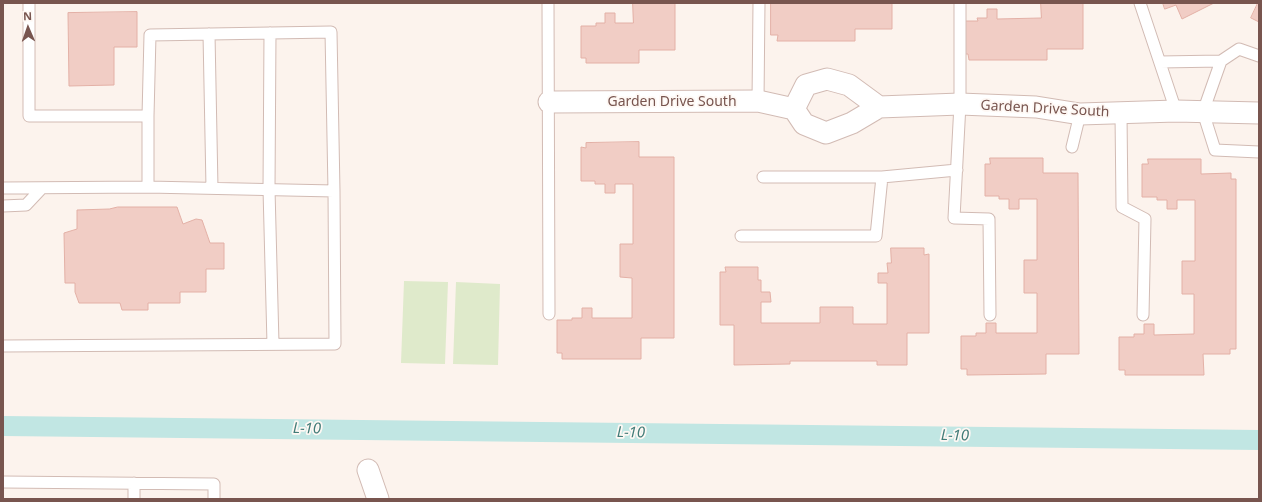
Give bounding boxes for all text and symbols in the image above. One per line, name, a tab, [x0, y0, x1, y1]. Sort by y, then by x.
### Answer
north arrow	[8, 8, 48, 48]
text: N	[23, 8, 32, 23]
street label: Garden Drive South	[607, 94, 737, 110]
street label: Garden Drive South	[980, 97, 1110, 121]
water label: L-10	[293, 420, 321, 438]
water label: L-10	[617, 424, 645, 442]
water label: L-10	[941, 427, 969, 445]

